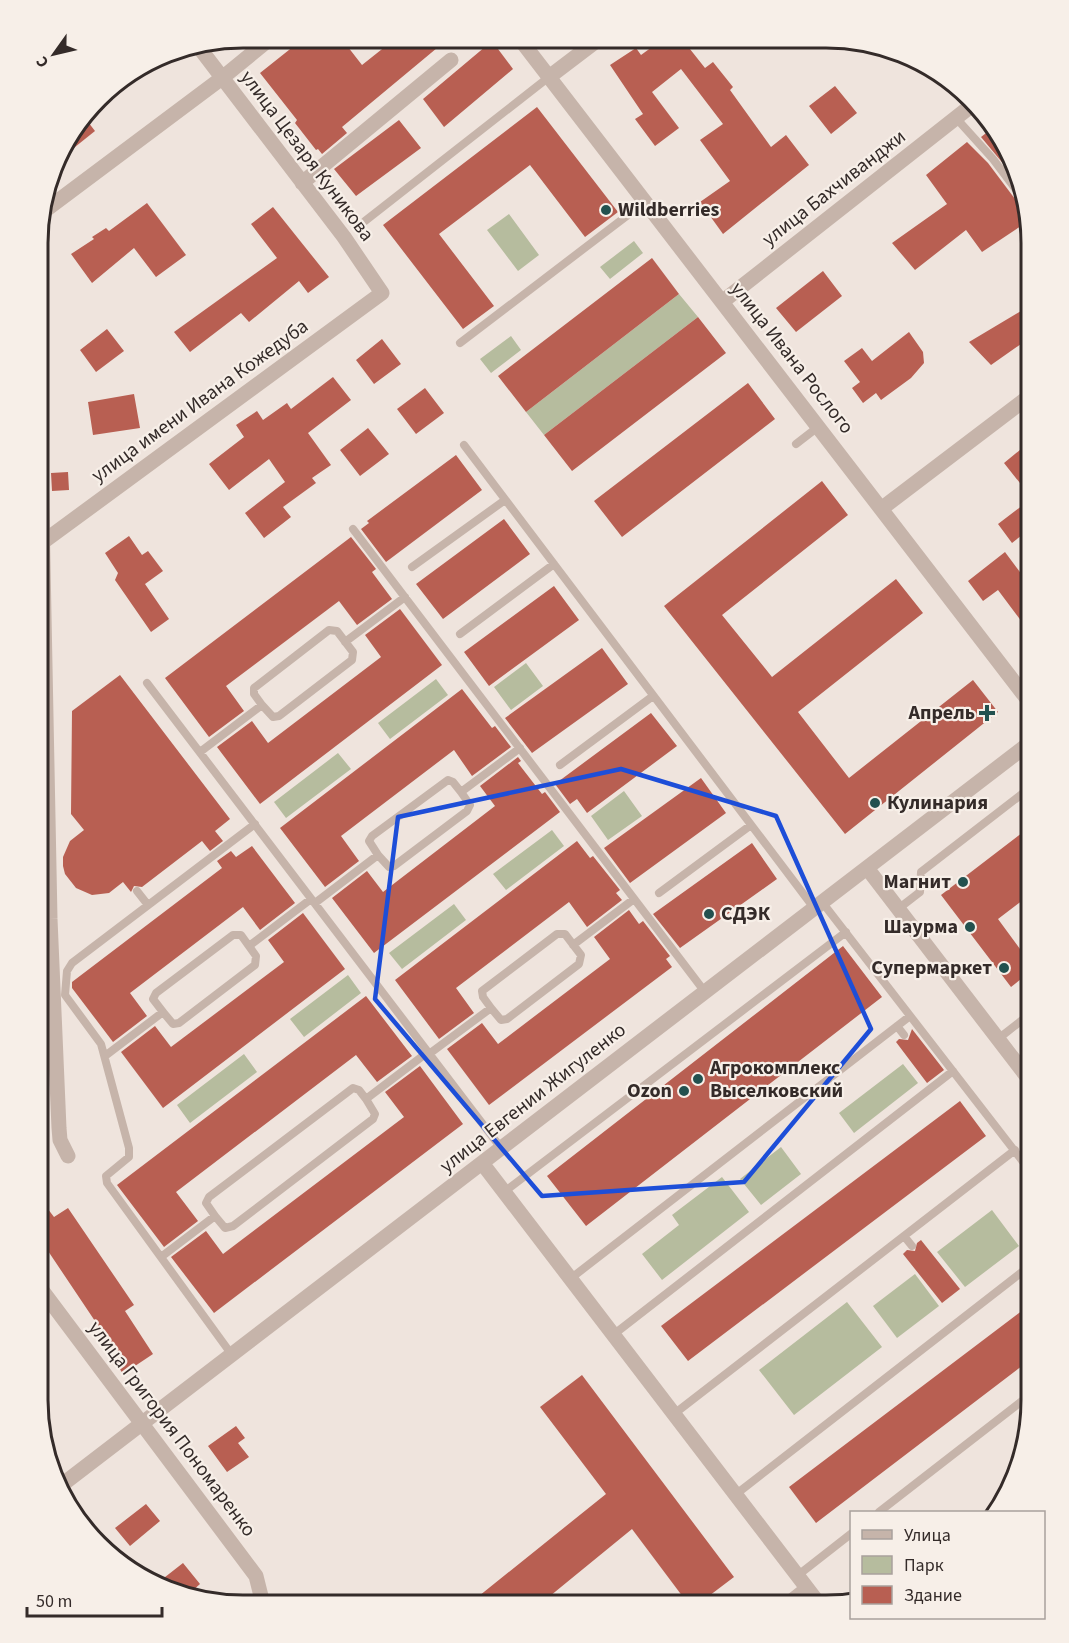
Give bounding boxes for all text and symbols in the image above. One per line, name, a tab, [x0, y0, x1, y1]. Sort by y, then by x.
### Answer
north arrow	[24, 24, 84, 84]
text: С	[31, 52, 54, 72]
street label: улица Цезаря Куникова	[233, 65, 381, 247]
street label: улица Бахчиванджи	[756, 123, 912, 253]
place label: Wildberries	[618, 196, 720, 224]
marker: Wildberries	[599, 203, 613, 217]
street label: улица Ивана Рослого	[724, 276, 860, 440]
street label: улица имени Ивана Кожедуба	[86, 313, 314, 489]
place label: Апрель	[907, 699, 975, 727]
marker: Апрель	[980, 706, 994, 720]
place label: Кулинария	[887, 789, 988, 817]
marker: Кулинария	[868, 796, 882, 810]
place label: Магнит	[883, 868, 951, 896]
marker: Магнит	[956, 875, 970, 889]
place label: СДЭК	[721, 900, 771, 928]
marker: СДЭК	[702, 907, 716, 921]
place label: Шаурма	[884, 913, 958, 941]
marker: Шаурма	[963, 920, 977, 934]
place label: Супермаркет	[871, 954, 992, 982]
marker: Супермаркет	[997, 961, 1011, 975]
street label: улица Евгении Жигуленко	[434, 1016, 632, 1180]
place label: Агрокомплекс Выселковский	[709, 1054, 843, 1105]
marker: Агрокомплекс Выселковский	[691, 1072, 705, 1086]
place label: Ozon	[627, 1077, 672, 1105]
marker: Ozon	[677, 1084, 691, 1098]
street label: улица Григория Пономаренко	[81, 1315, 263, 1543]
legend	[850, 1511, 1045, 1619]
text: Улица	[904, 1523, 951, 1548]
text: Парк	[904, 1553, 944, 1578]
scale bar	[27, 1580, 162, 1618]
text: Здание	[904, 1583, 962, 1608]
text: 50 m	[36, 1589, 72, 1614]

